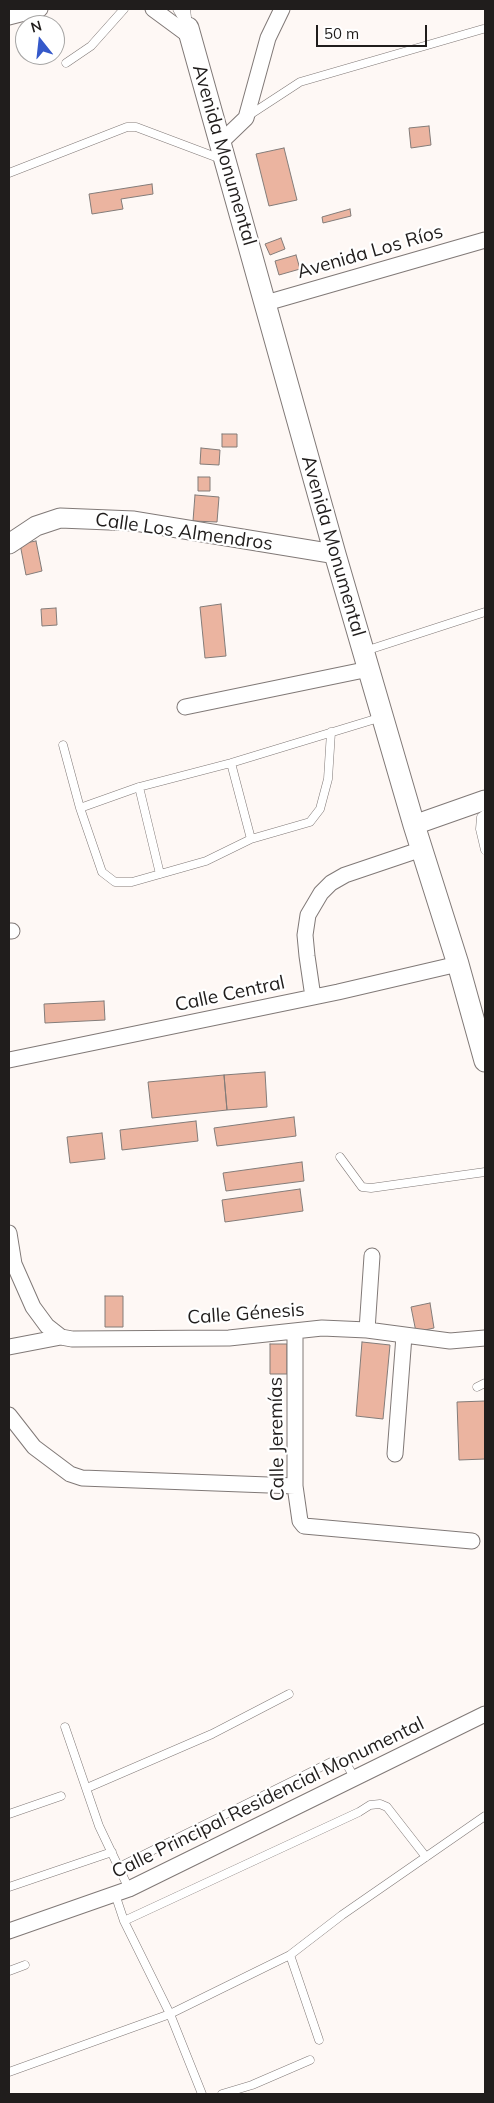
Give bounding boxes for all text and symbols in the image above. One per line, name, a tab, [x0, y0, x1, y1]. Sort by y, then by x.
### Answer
north arrow	[15, 15, 65, 65]
scale bar	[319, 15, 430, 47]
text: N	[29, 16, 44, 37]
text: 50 m	[324, 24, 359, 43]
street label: Avenida Monumental	[187, 62, 261, 248]
street label: Avenida Los Ríos	[294, 220, 446, 284]
street label: Avenida Monumental	[296, 453, 370, 639]
street label: Calle Los Almendros	[94, 508, 274, 556]
street label: Calle Central	[173, 971, 287, 1017]
street label: Calle Génesis	[187, 1299, 305, 1329]
street label: Calle Jeremías	[265, 1377, 289, 1501]
street label: Calle Principal Residencial Monumental	[108, 1712, 428, 1884]

